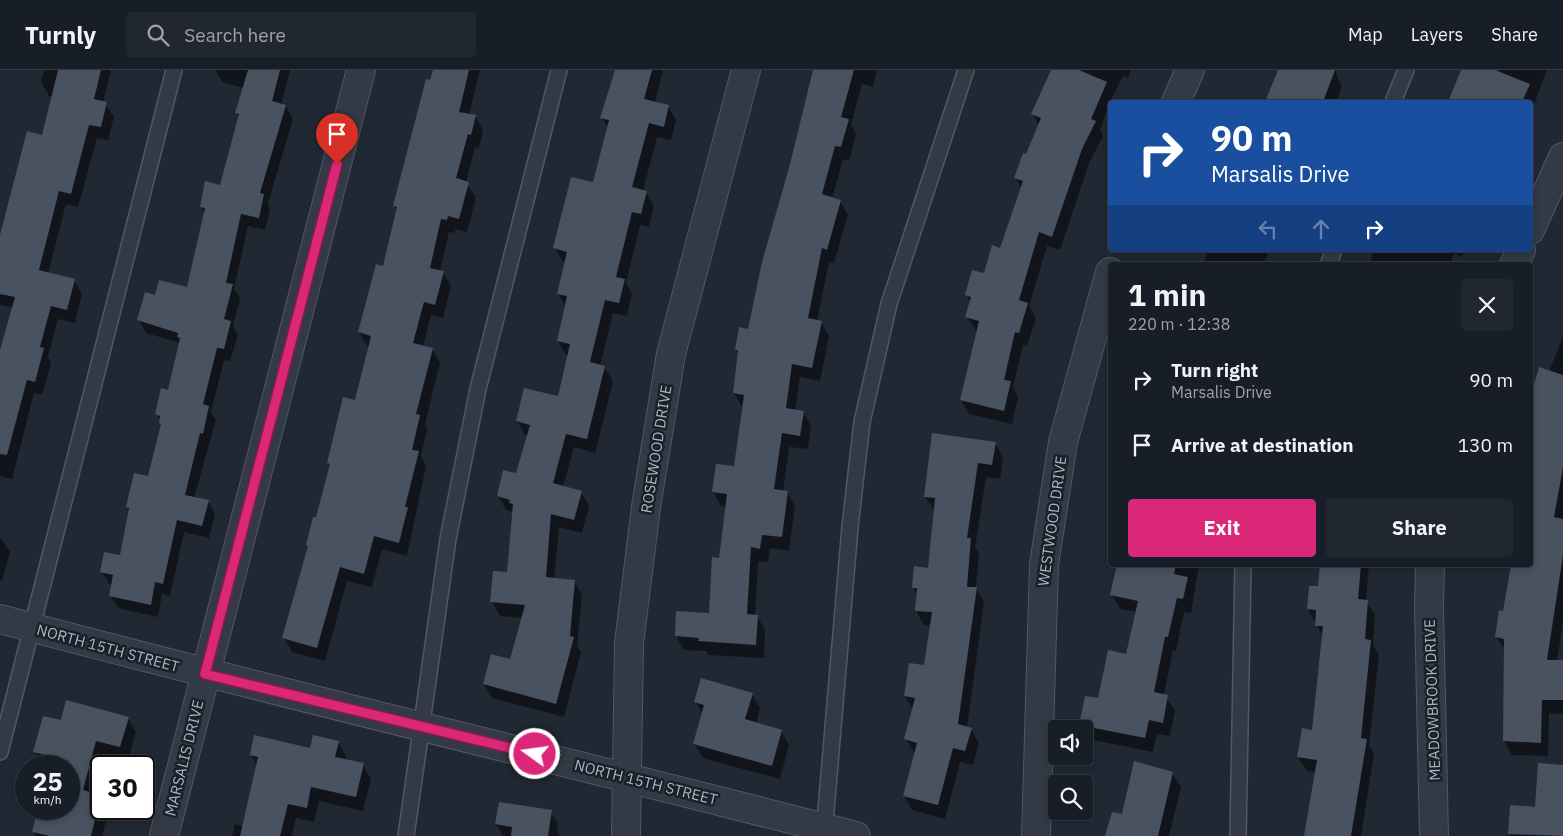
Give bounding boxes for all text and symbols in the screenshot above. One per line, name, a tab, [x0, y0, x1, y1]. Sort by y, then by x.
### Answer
search box	[126, 12, 476, 57]
text: Turnly	[25, 19, 96, 51]
icon: search	[144, 21, 172, 49]
text: Search here	[184, 23, 286, 47]
text: Map	[1348, 23, 1383, 46]
text: Layers	[1411, 23, 1463, 46]
text: Share	[1491, 23, 1538, 46]
pin	[316, 113, 358, 164]
text: 90 m	[1211, 115, 1293, 161]
icon: arrive	[323, 120, 351, 148]
icon: right	[1128, 120, 1193, 185]
text: Marsalis Drive	[1211, 159, 1350, 188]
icon: left	[1254, 215, 1282, 243]
icon: ahead	[1307, 215, 1335, 243]
icon: right	[1360, 215, 1388, 243]
text: 1 min	[1128, 275, 1206, 314]
button: close	[1461, 279, 1513, 331]
text: 220 m · 12:38	[1128, 314, 1230, 334]
text: Turn right	[1171, 358, 1258, 382]
icon: right	[1128, 366, 1156, 394]
text: 90 m	[1469, 368, 1513, 392]
text: Marsalis Drive	[1171, 382, 1272, 402]
street label: ROSEWOOD DRIVE	[637, 384, 675, 514]
icon: arrive	[1128, 431, 1156, 459]
text: Arrive at destination	[1171, 433, 1354, 457]
text: 130 m	[1458, 433, 1513, 457]
street label: WESTWOOD DRIVE	[1033, 455, 1071, 587]
button: Exit	[1128, 499, 1316, 557]
button: Share	[1326, 499, 1513, 557]
street label: MEADOWBROOK DRIVE	[1420, 619, 1444, 781]
street label: NORTH 15TH STREET	[35, 620, 182, 676]
street label: MARSALIS DRIVE	[160, 698, 208, 818]
map controls	[1048, 720, 1093, 820]
button: sound	[1048, 720, 1093, 765]
position arrow	[508, 727, 560, 779]
speed limit sign: 30	[90, 755, 155, 820]
street label: NORTH 15TH STREET	[573, 755, 720, 809]
text: 25	[32, 765, 63, 798]
button: search	[1048, 775, 1093, 820]
text: km/h	[33, 792, 62, 807]

